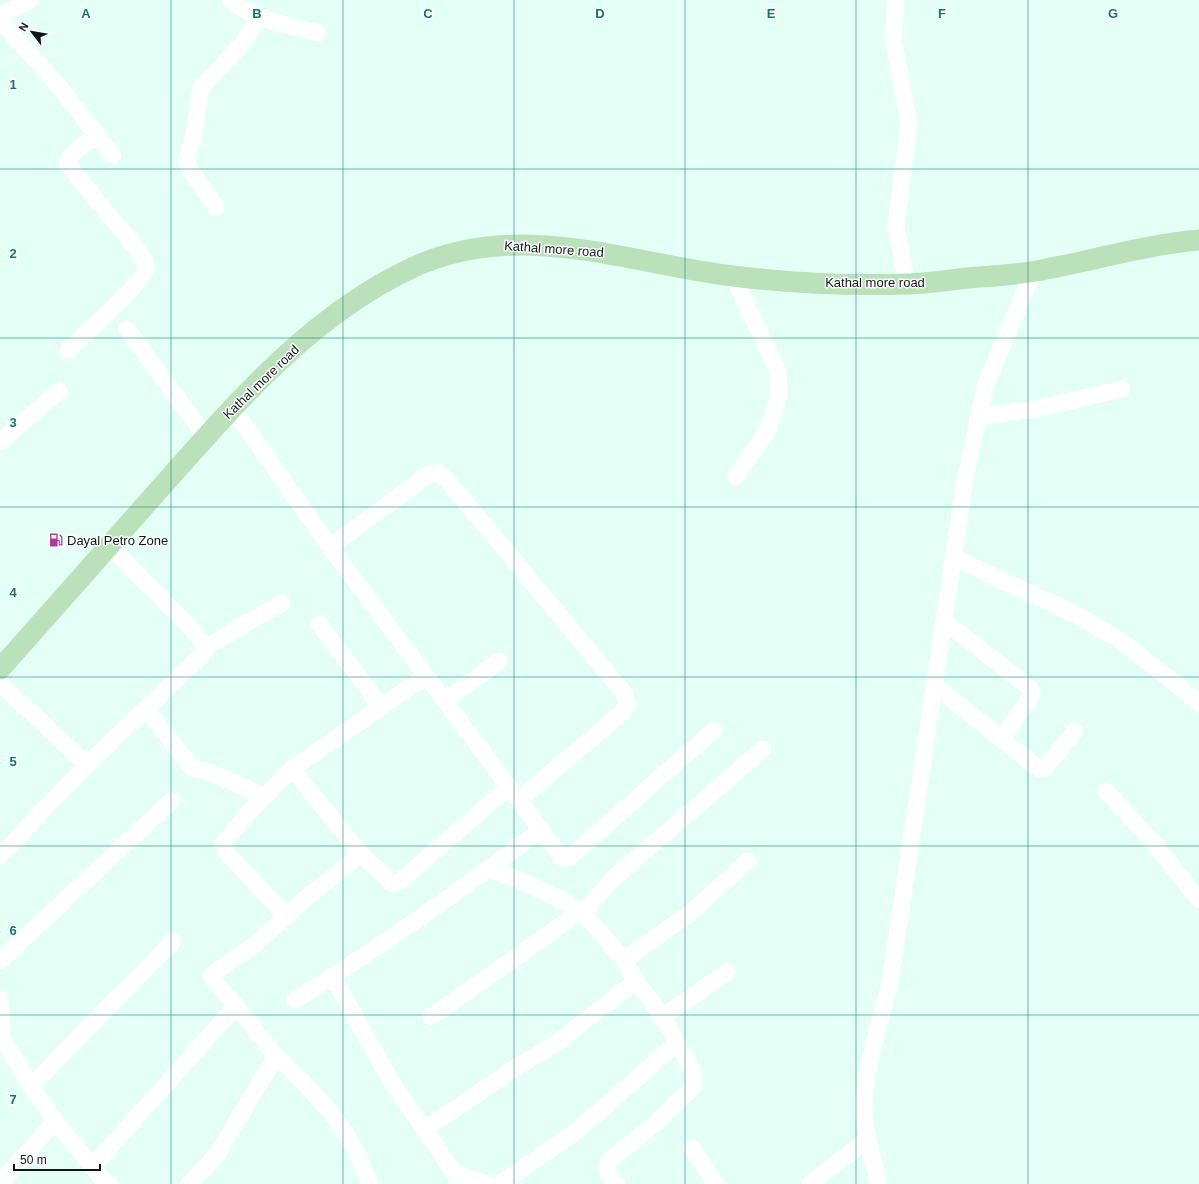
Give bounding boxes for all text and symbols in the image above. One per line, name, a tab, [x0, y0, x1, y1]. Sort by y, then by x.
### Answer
text: A	[81, 6, 91, 21]
text: B	[252, 6, 262, 21]
text: C	[423, 6, 433, 21]
text: D	[595, 6, 605, 21]
text: E	[767, 6, 776, 21]
text: F	[938, 6, 946, 21]
text: G	[1108, 6, 1118, 21]
north arrow	[12, 12, 52, 52]
text: N	[16, 20, 31, 33]
text: 1	[9, 77, 17, 92]
street label: Kathal more road	[504, 238, 604, 260]
text: 2	[9, 246, 17, 261]
street label: Kathal more road	[825, 275, 925, 290]
street label: Kathal more road	[220, 342, 302, 422]
text: 3	[9, 415, 17, 430]
fuel station icon: Dayal Petro Zone	[48, 532, 64, 548]
place label: Dayal Petro Zone	[67, 533, 168, 548]
text: 4	[9, 585, 17, 600]
text: 5	[9, 754, 17, 769]
text: 6	[9, 923, 17, 938]
text: 7	[9, 1092, 17, 1107]
scale bar	[14, 1146, 100, 1172]
text: 50 m	[20, 1153, 47, 1167]

